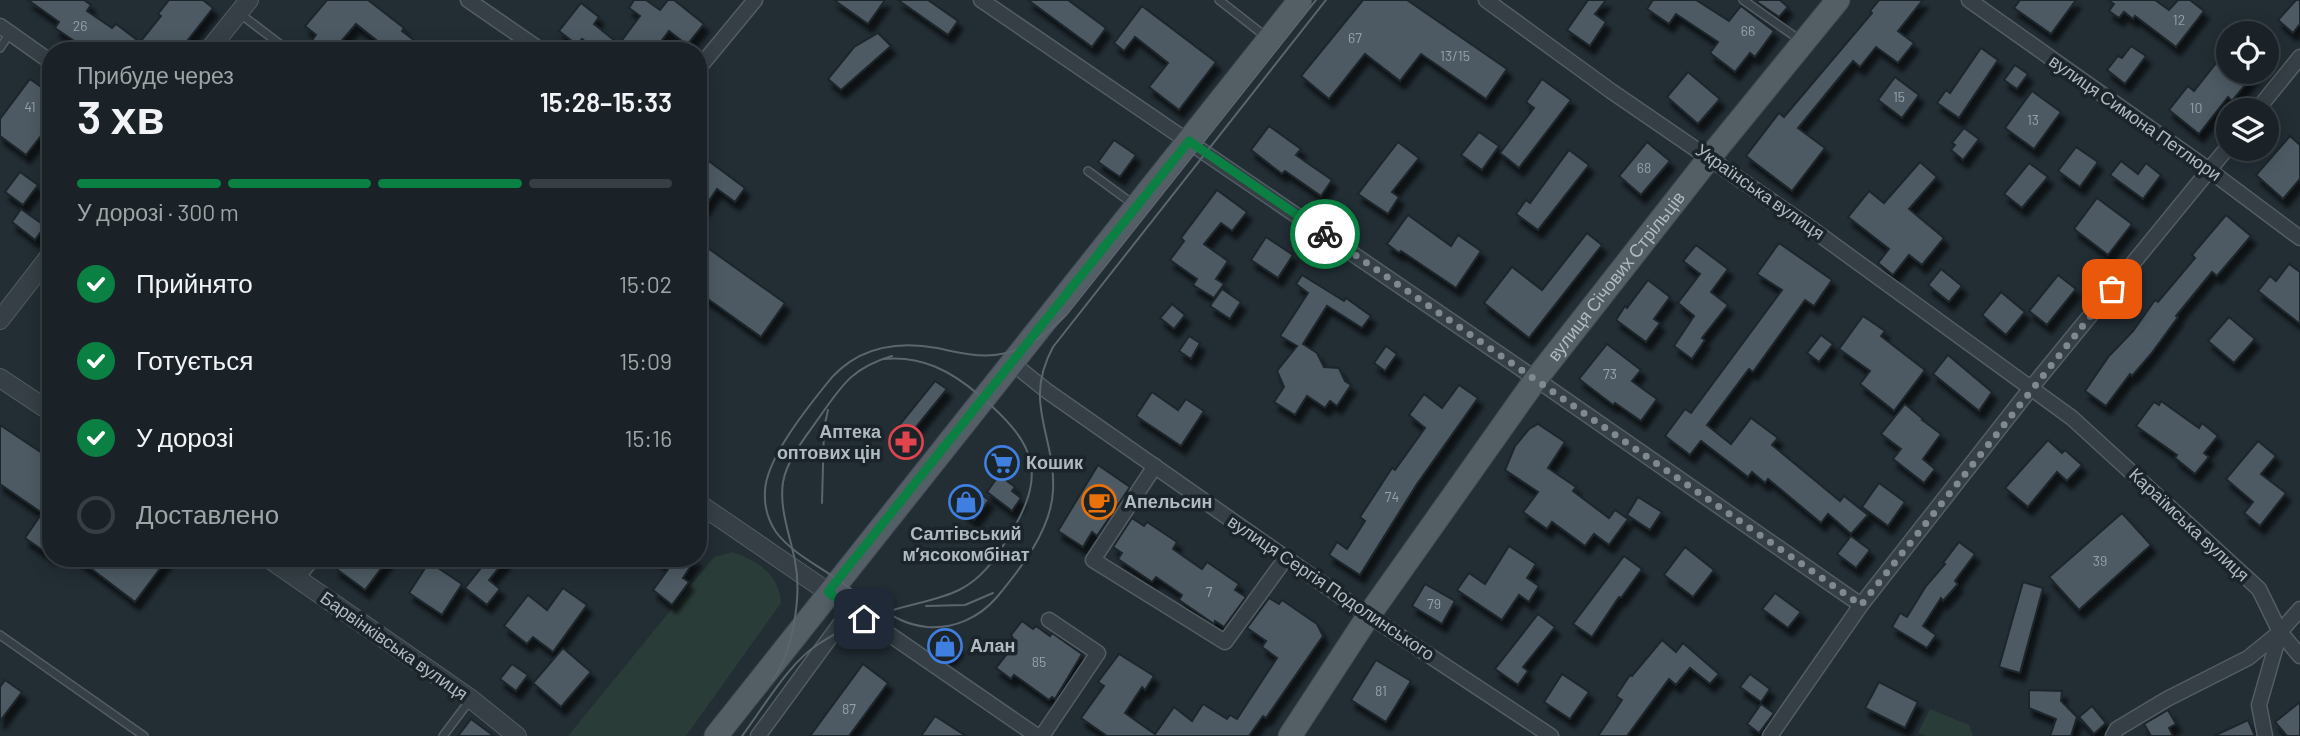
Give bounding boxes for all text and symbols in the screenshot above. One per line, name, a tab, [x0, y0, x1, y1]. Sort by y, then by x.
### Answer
house number: 12	[2173, 11, 2185, 28]
house number: 26	[73, 17, 87, 34]
map controls	[2216, 21, 2279, 161]
button: locate	[2216, 21, 2279, 84]
house number: 66	[1741, 22, 1755, 39]
house number: 67	[1348, 29, 1362, 46]
house number: 13/15	[1440, 47, 1470, 64]
street label: вулиця Симона Петлюри	[2045, 49, 2226, 185]
text: Прибуде через	[77, 61, 234, 89]
text: 15:28–15:33	[540, 86, 672, 117]
text: 3 хв	[77, 88, 165, 143]
house number: 15	[1893, 88, 1905, 105]
house number: 41	[24, 98, 36, 115]
button: layers	[2216, 98, 2279, 161]
house number: 10	[2190, 99, 2202, 116]
house number: 13	[2027, 111, 2039, 128]
street label: Українська вулиця	[1692, 139, 1829, 244]
house number: 68	[1637, 159, 1651, 176]
street label: вулиця Січових Стрільців	[1542, 186, 1689, 365]
text: У дорозі · 300 m	[77, 198, 239, 226]
courier	[1290, 199, 1360, 269]
icon: bike	[1306, 215, 1344, 253]
pin	[2082, 259, 2142, 319]
icon: check	[77, 265, 115, 303]
text: Прийнято	[136, 267, 253, 298]
text: 15:02	[619, 270, 672, 298]
icon: bag	[2093, 270, 2131, 308]
icon: check	[77, 342, 115, 380]
text: Готується	[136, 344, 253, 375]
text: 15:09	[619, 347, 672, 375]
house number: 73	[1603, 365, 1617, 382]
icon: check	[77, 419, 115, 457]
place label: Аптека оптових цін	[777, 420, 882, 463]
text: У дорозі	[136, 421, 234, 452]
pharmacy icon: Аптека оптових цін	[887, 423, 925, 461]
text: 15:16	[624, 424, 672, 452]
supermarket icon: Кошик	[983, 444, 1021, 482]
place label: Кошик	[1026, 451, 1084, 473]
street label: Караїмська вулиця	[2125, 463, 2254, 586]
shop icon: Салтівський мʼясокомбінат	[947, 483, 985, 521]
cafe icon: Апельсин	[1080, 483, 1118, 521]
house number: 74	[1385, 488, 1399, 505]
place label: Апельсин	[1124, 490, 1212, 512]
text: Доставлено	[136, 498, 279, 529]
street label: вулиця Сергія Подолинського	[1224, 510, 1439, 665]
place label: Салтівський мʼясокомбінат	[903, 522, 1030, 565]
house number: 39	[2093, 552, 2107, 569]
house number: 7	[1206, 583, 1213, 600]
street label: Барвінківська вулиця	[316, 586, 473, 704]
pin	[834, 589, 894, 649]
house number: 79	[1427, 595, 1441, 612]
icon: home	[845, 600, 883, 638]
shop icon: Алан	[926, 627, 964, 665]
place label: Алан	[970, 634, 1015, 656]
house number: 85	[1032, 653, 1046, 670]
house number: 81	[1375, 682, 1387, 699]
house number: 87	[842, 700, 856, 717]

